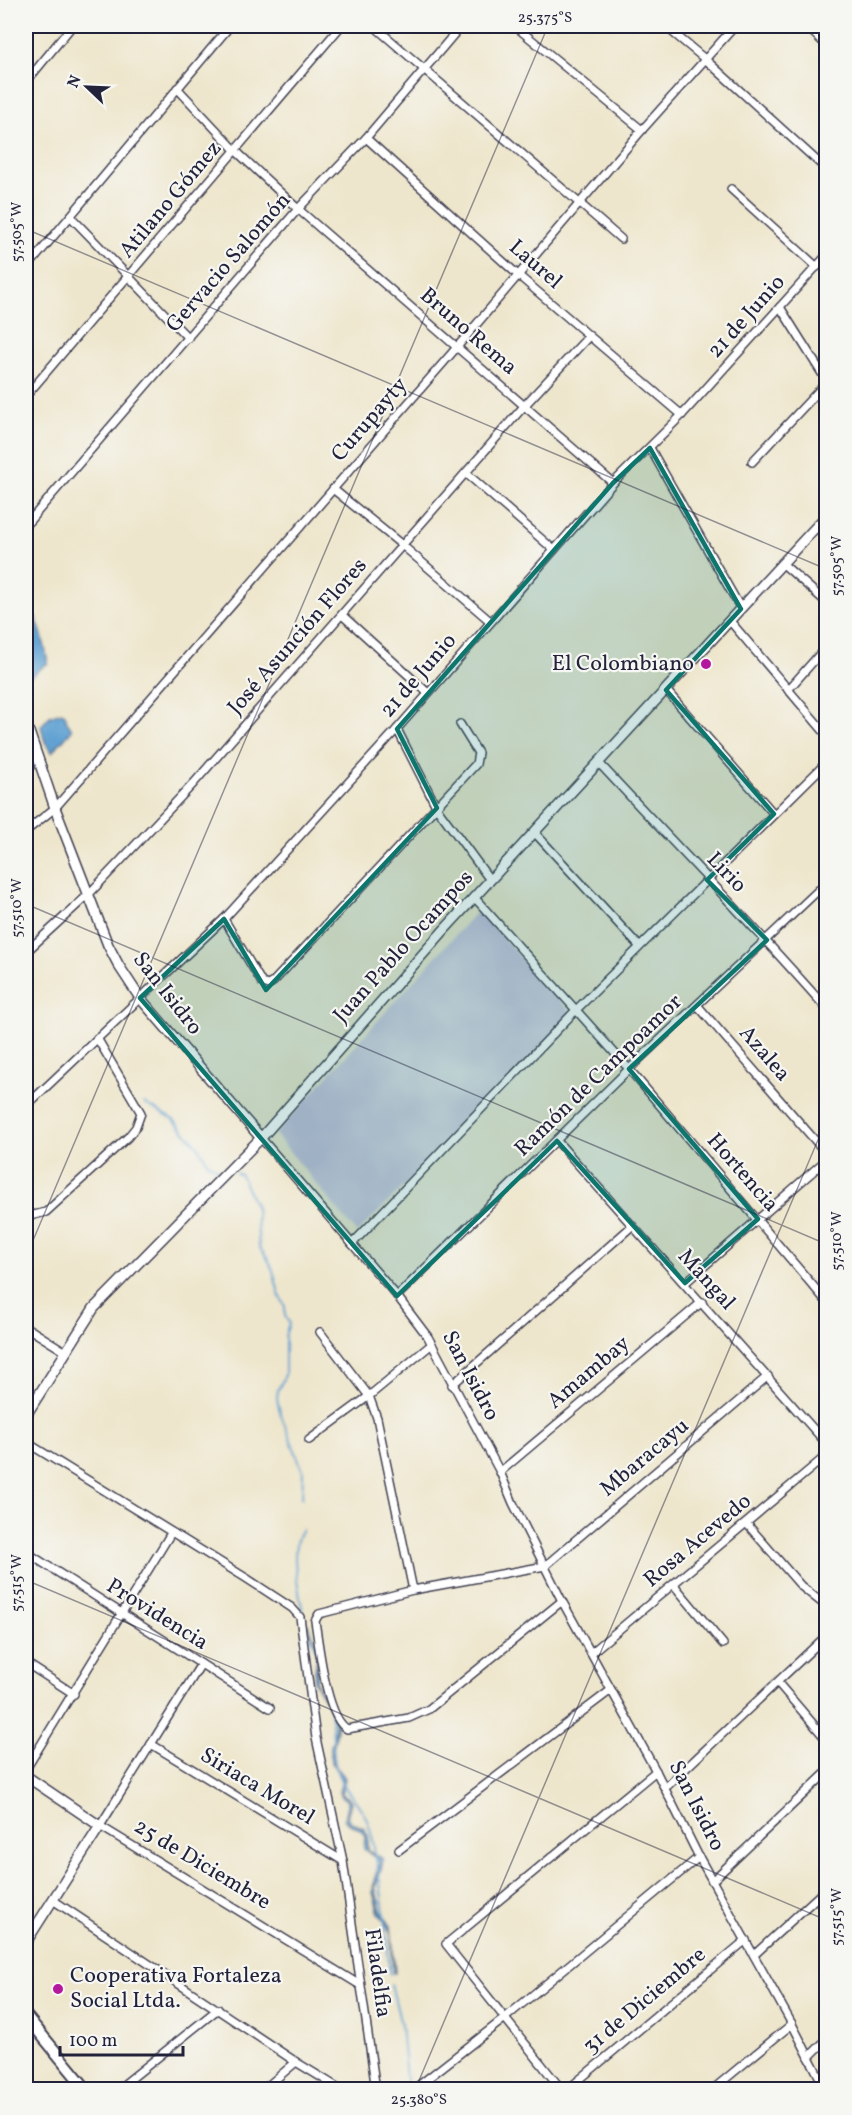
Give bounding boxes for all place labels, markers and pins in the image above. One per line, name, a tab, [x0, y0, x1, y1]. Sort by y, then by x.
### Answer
place label: El Colombiano	[552, 649, 694, 680]
marker: El Colombiano	[699, 657, 713, 671]
place label: Cooperativa Fortaleza Social Ltda.	[70, 1961, 282, 2017]
marker: Cooperativa Fortaleza Social Ltda.	[51, 1982, 65, 1996]

